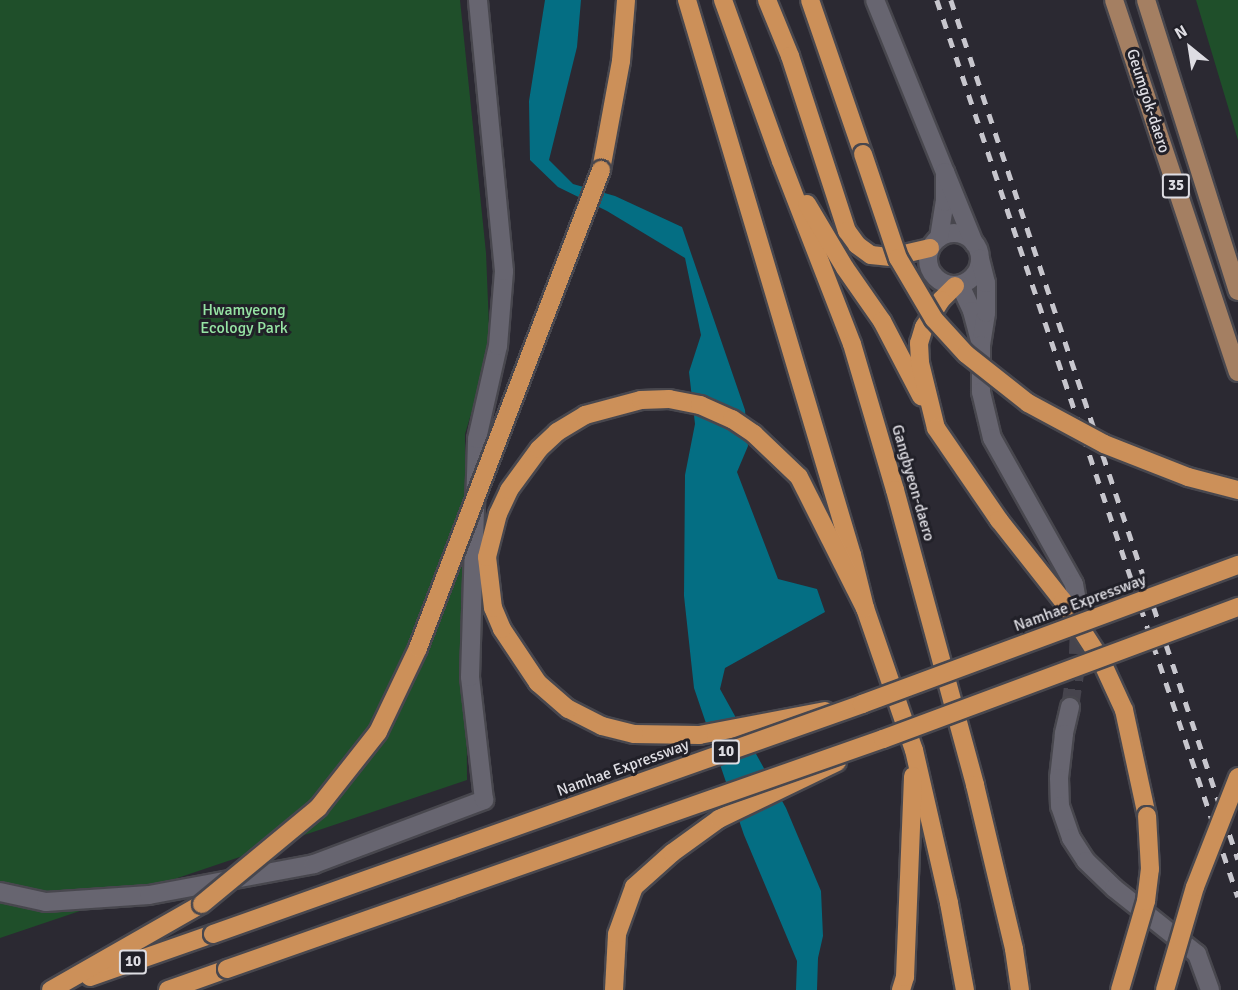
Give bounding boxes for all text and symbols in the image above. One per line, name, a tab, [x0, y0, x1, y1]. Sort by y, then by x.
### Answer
north arrow	[1160, 18, 1220, 78]
text: N	[1171, 21, 1191, 44]
street label: Geumgok-daero	[1122, 47, 1174, 155]
road number: 35	[1161, 174, 1191, 198]
park label: Hwamyeong Ecology Park	[200, 300, 288, 338]
street label: Gangbyeon-daero	[887, 422, 939, 544]
street label: Namhae Expressway	[1011, 570, 1149, 636]
street label: Namhae Expressway	[554, 735, 692, 801]
road number: 10	[711, 740, 741, 764]
road number: 10	[118, 950, 148, 974]

